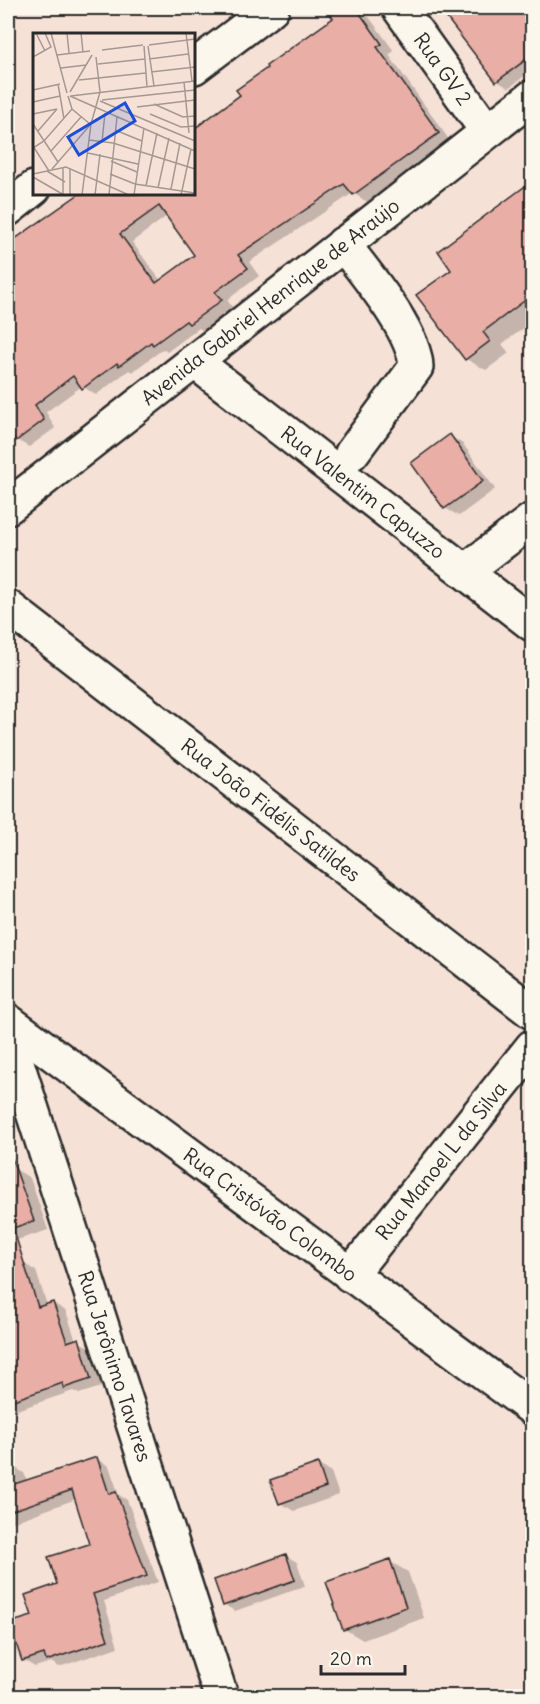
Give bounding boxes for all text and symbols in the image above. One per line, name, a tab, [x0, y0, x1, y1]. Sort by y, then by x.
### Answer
street label: Rua GV 2	[409, 28, 477, 110]
inset map	[33, 33, 195, 195]
street label: Avenida Gabriel Henrique de Araújo	[136, 193, 404, 410]
street label: Rua Valentim Capuzzo	[276, 420, 450, 564]
street label: Rua João Fidélis Satildes	[176, 732, 366, 887]
street label: Rua Manoel L da Silva	[370, 1076, 511, 1245]
street label: Rua Cristóvão Colombo	[179, 1142, 362, 1287]
street label: Rua Jerônimo Tavares	[73, 1267, 158, 1465]
scale bar	[321, 1638, 405, 1676]
text: 20 m	[330, 1647, 372, 1670]

